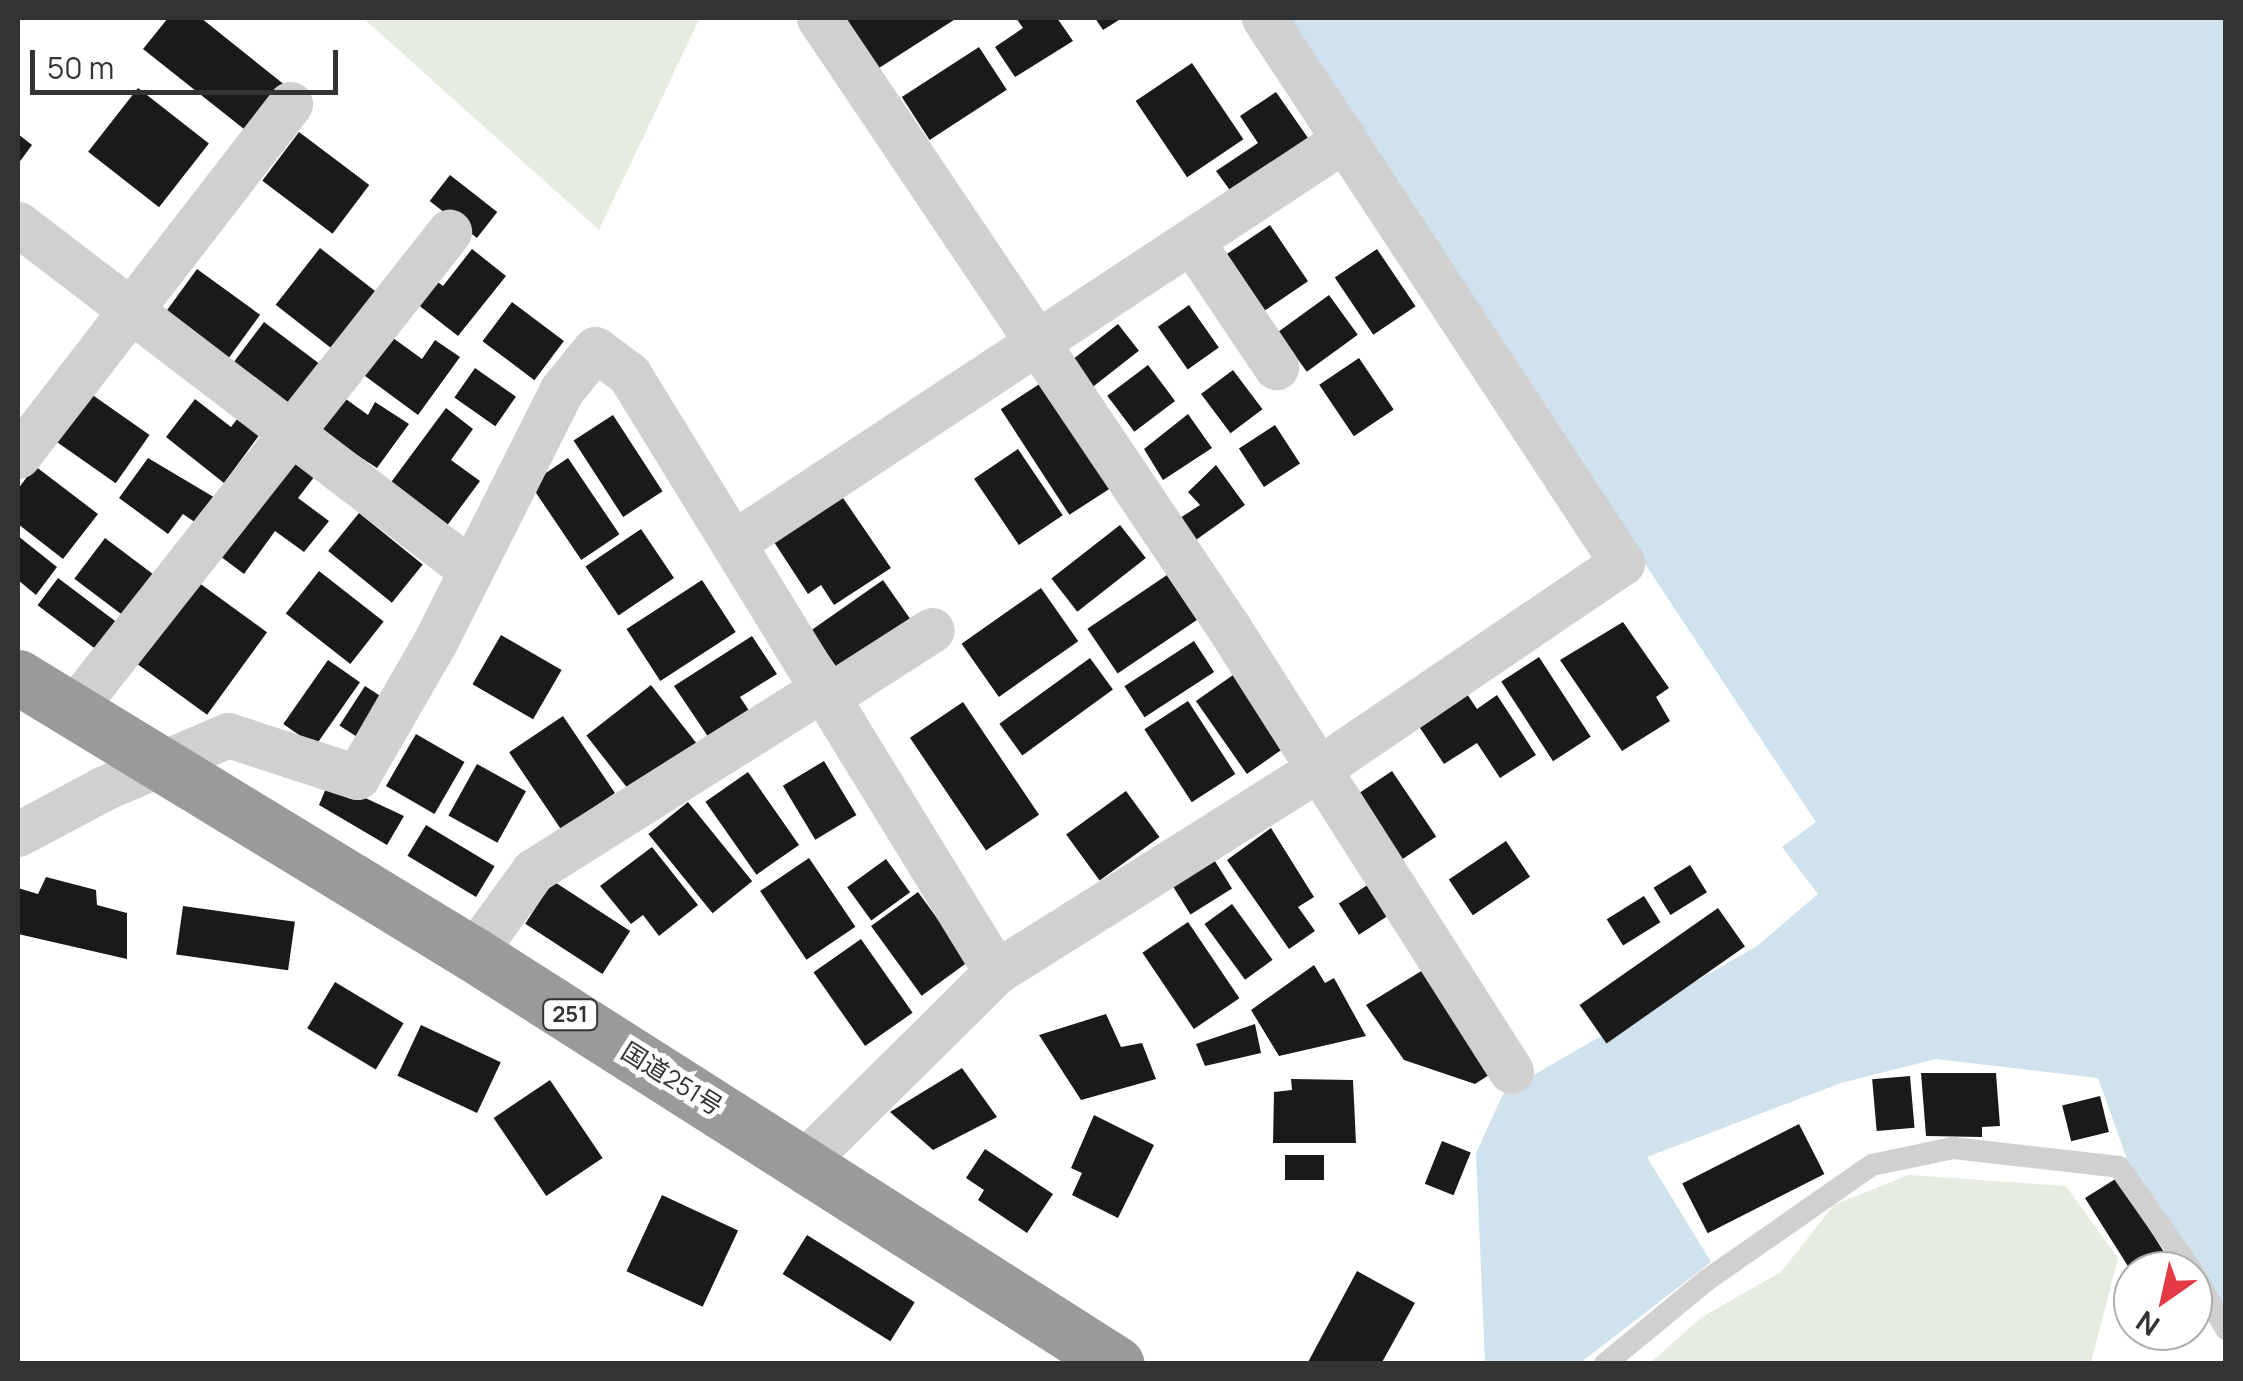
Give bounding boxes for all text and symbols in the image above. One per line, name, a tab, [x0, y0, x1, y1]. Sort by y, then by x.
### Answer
scale bar	[35, 30, 342, 92]
text: 50 m	[47, 47, 114, 88]
road number: 251	[540, 998, 600, 1032]
street label: 国道251号	[616, 1036, 728, 1122]
north arrow	[2113, 1251, 2213, 1351]
text: N	[2128, 1303, 2166, 1346]

